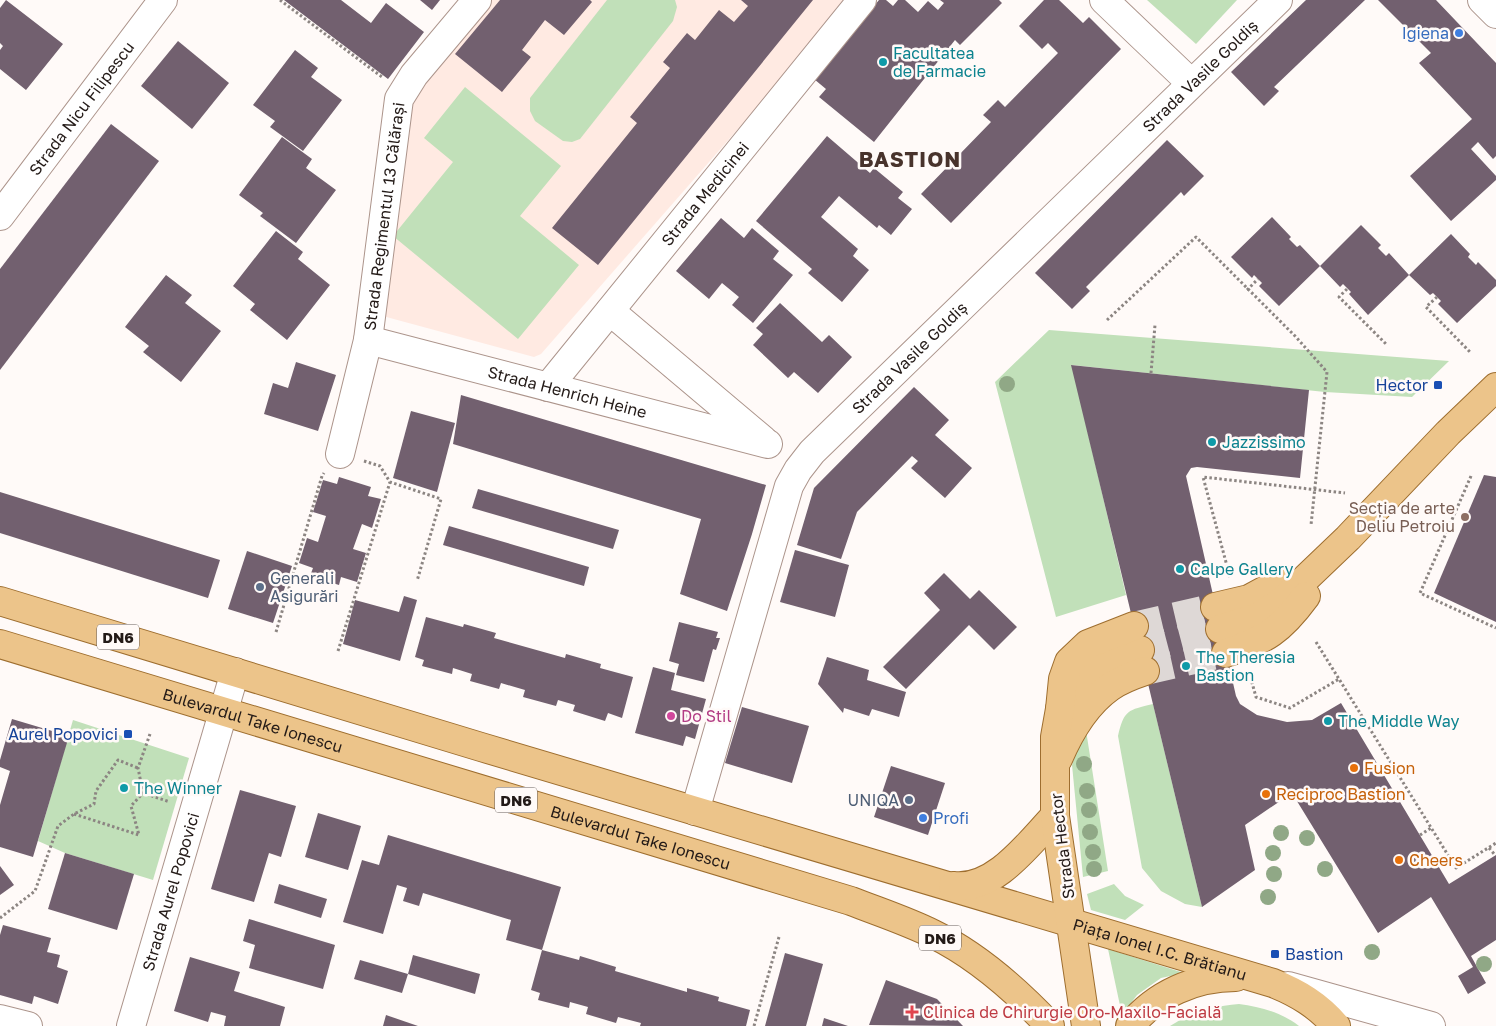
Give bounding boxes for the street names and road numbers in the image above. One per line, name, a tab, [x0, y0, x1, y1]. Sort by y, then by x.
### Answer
street label: Strada Vasile Goldiș	[1138, 15, 1262, 136]
street label: Strada Nicu Filipescu	[24, 37, 138, 179]
street label: Strada Regimentul 13 Călărași	[359, 101, 408, 332]
street label: Strada Medicinei	[657, 138, 753, 250]
street label: Strada Vasile Goldiș	[848, 297, 971, 418]
street label: Strada Henrich Heine	[486, 362, 649, 422]
road number: DN6	[97, 624, 139, 650]
street label: Bulevardul Take Ionescu	[160, 684, 345, 757]
road number: DN6	[495, 788, 537, 812]
street label: Strada Hector	[1046, 792, 1078, 900]
street label: Bulevardul Take Ionescu	[548, 801, 733, 874]
street label: Strada Aurel Popovici	[138, 810, 203, 973]
street label: Piața Ionel I.C. Brătianu	[1071, 914, 1249, 985]
road number: DN6	[919, 926, 961, 950]

